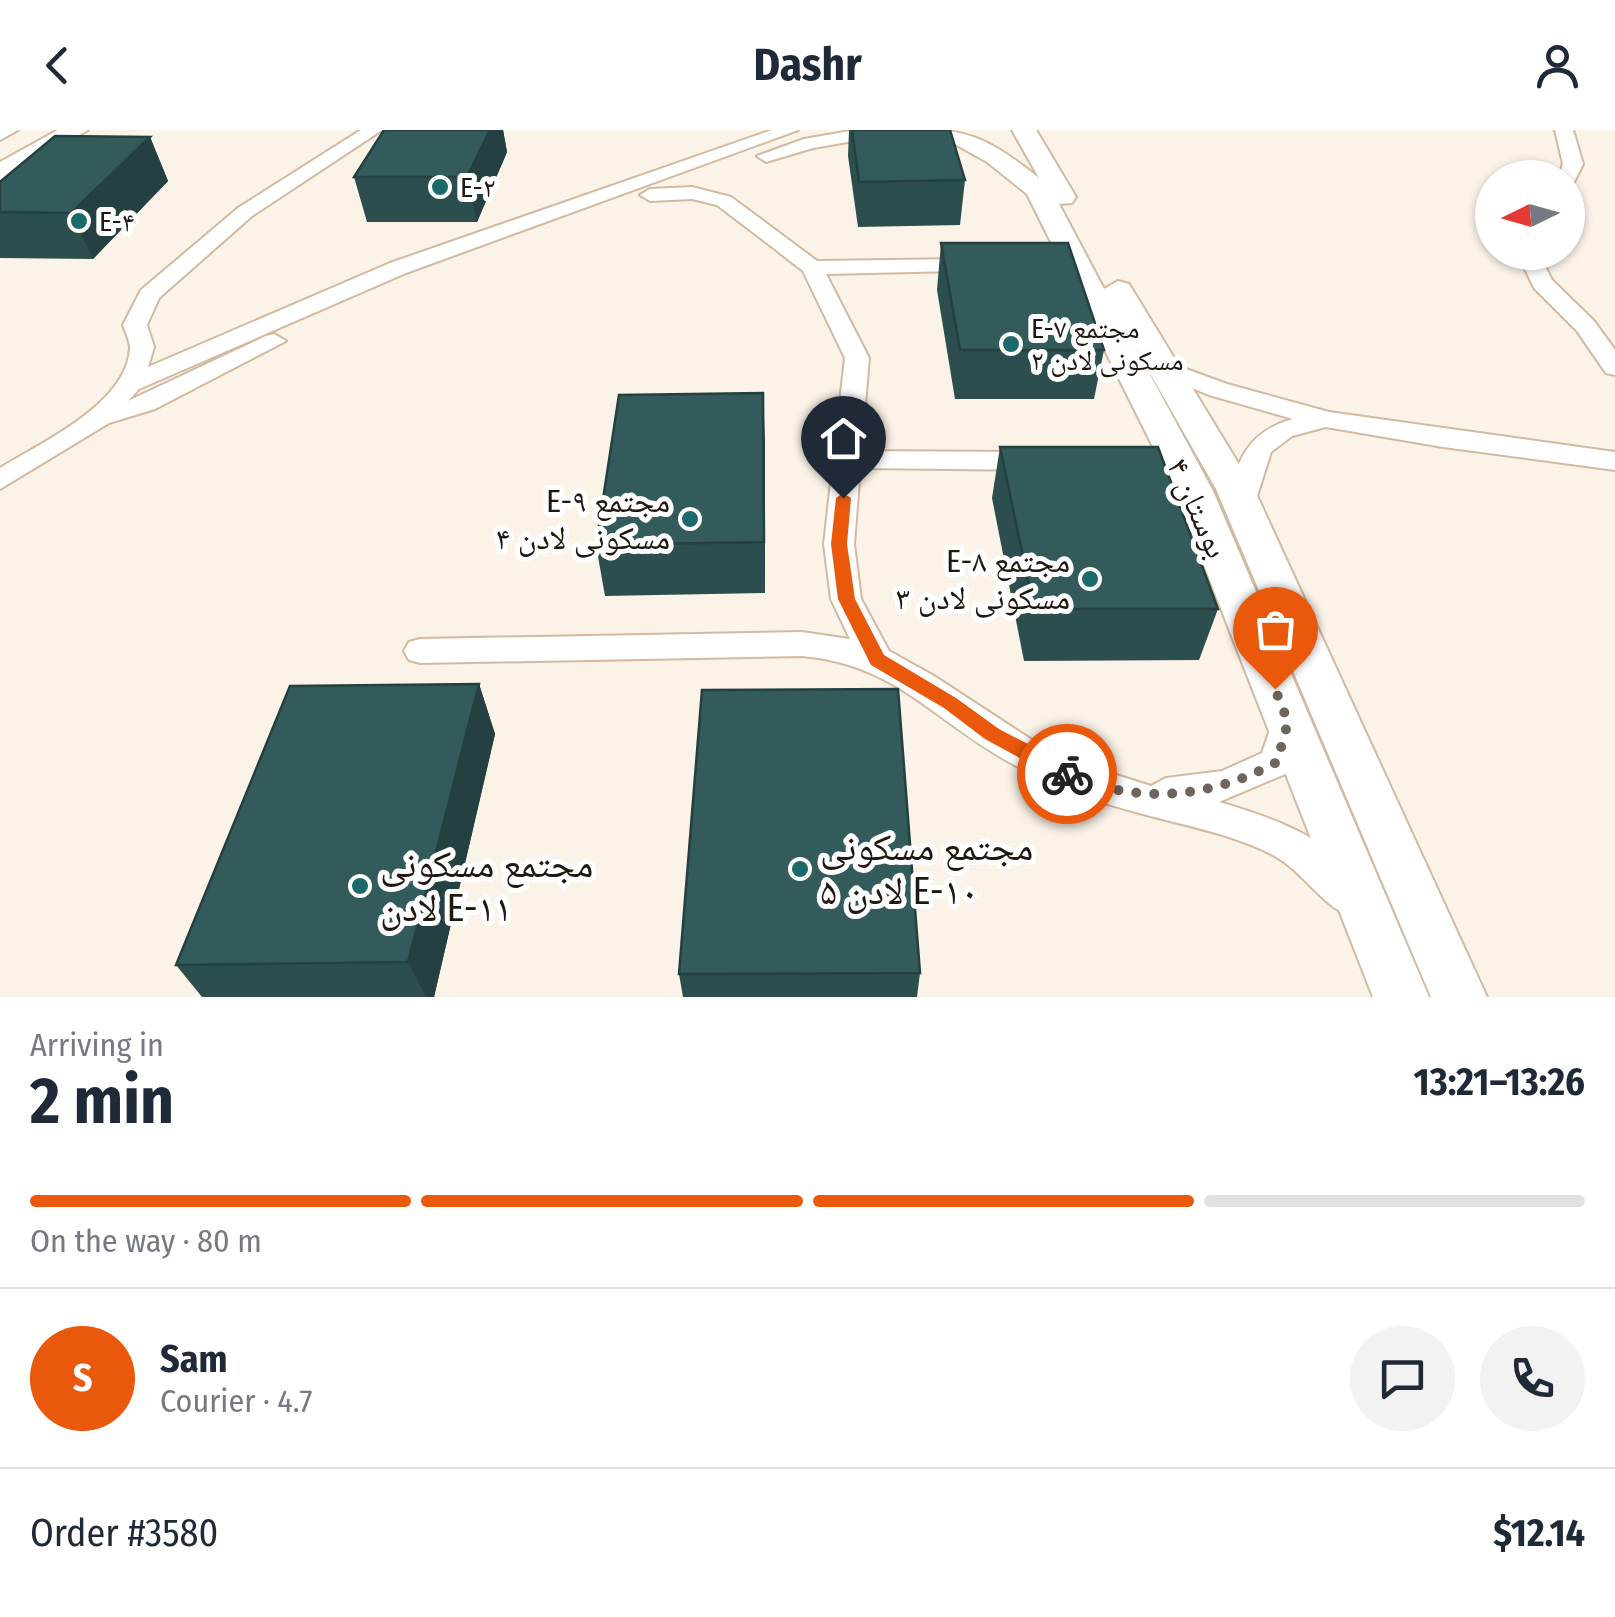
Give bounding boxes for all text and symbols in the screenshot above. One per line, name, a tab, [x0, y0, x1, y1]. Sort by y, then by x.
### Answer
icon: back	[30, 38, 85, 93]
text: Dashr	[753, 38, 862, 92]
icon: person	[1530, 38, 1585, 93]
north arrow	[1475, 160, 1585, 270]
map controls	[1475, 160, 1585, 270]
place label: E-۲	[460, 171, 495, 204]
marker: E-۲	[429, 176, 451, 198]
place label: E-۴	[99, 205, 134, 238]
marker: E-۴	[68, 210, 90, 232]
place label: E-۷ مجتمع مسکونی لادن ۲	[1031, 312, 1183, 378]
marker: E-۷ مجتمع مسکونی لادن ۲	[1000, 333, 1022, 355]
pin	[801, 396, 886, 499]
icon: home	[816, 411, 871, 466]
street label: بوستان ۴	[1159, 452, 1237, 564]
place label: E-۹ مجتمع مسکونی لادن ۴	[496, 482, 670, 558]
marker: E-۹ مجتمع مسکونی لادن ۴	[679, 508, 701, 530]
place label: E-۸ مجتمع مسکونی لادن ۳	[896, 542, 1070, 618]
marker: E-۸ مجتمع مسکونی لادن ۳	[1079, 568, 1101, 590]
pin	[1233, 587, 1318, 690]
icon: bag	[1248, 602, 1303, 657]
courier	[1017, 724, 1117, 824]
icon: bike	[1040, 747, 1095, 802]
place label: مجتمع مسکونی لادن ۵ E-۱۰	[820, 824, 1033, 914]
place label: مجتمع مسکونی لادن E-۱۱	[380, 841, 593, 931]
marker: مجتمع مسکونی لادن ۵ E-۱۰	[789, 858, 811, 880]
marker: مجتمع مسکونی لادن E-۱۱	[349, 875, 371, 897]
text: Arriving in	[30, 1026, 164, 1064]
text: 13:21–13:26	[1414, 1059, 1585, 1105]
text: 2 min	[30, 1062, 174, 1140]
text: On the way · 80 m	[30, 1222, 262, 1260]
button: chat	[1350, 1326, 1455, 1431]
button: phone	[1480, 1326, 1585, 1431]
text: Sam	[160, 1336, 228, 1382]
text: S	[73, 1355, 92, 1401]
text: Courier · 4.7	[160, 1382, 312, 1420]
text: Order #3580	[30, 1510, 218, 1556]
text: $12.14	[1493, 1510, 1585, 1556]

